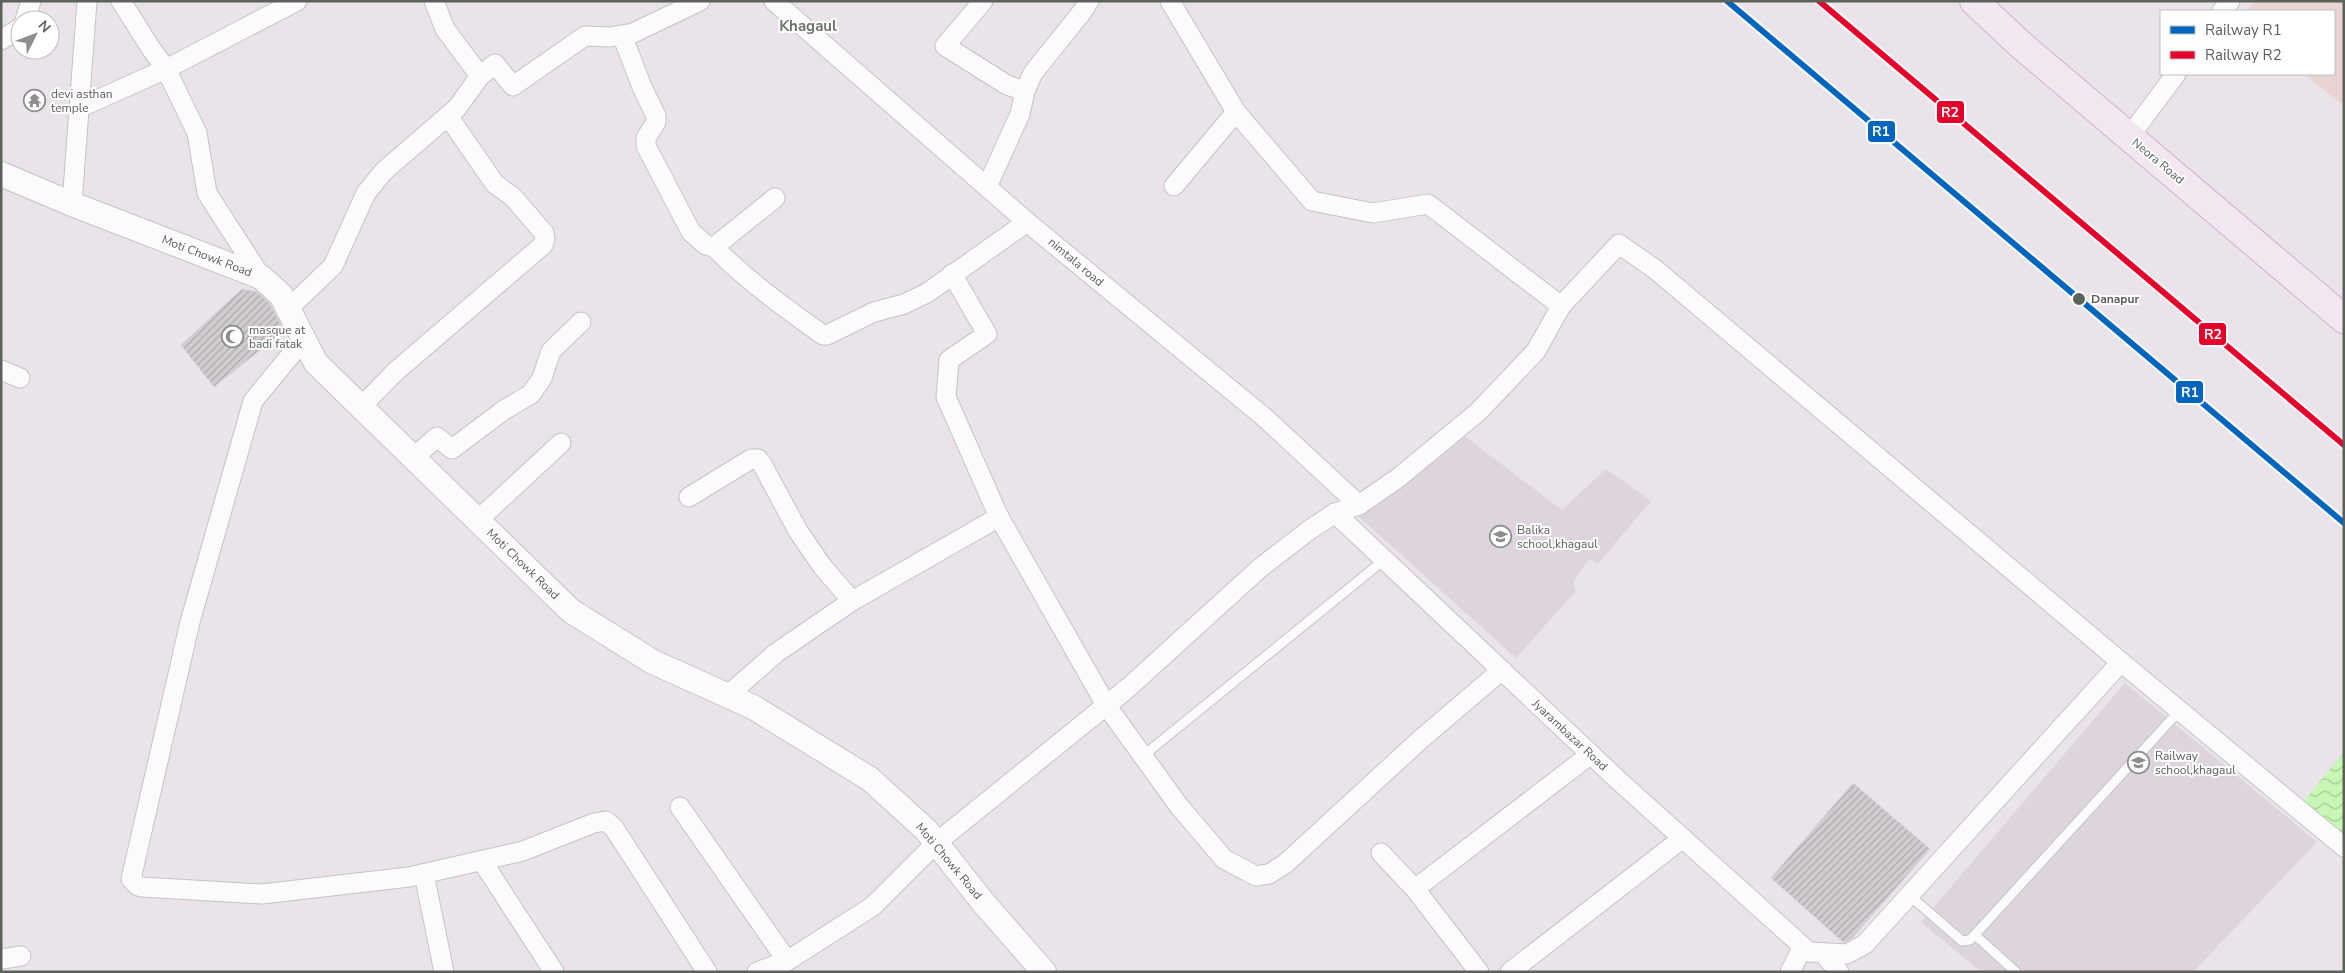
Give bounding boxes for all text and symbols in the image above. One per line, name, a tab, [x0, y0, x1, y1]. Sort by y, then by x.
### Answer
north arrow	[10, 10, 60, 60]
legend	[2160, 10, 2335, 75]
text: N	[34, 16, 55, 37]
district label: Khagaul	[779, 16, 837, 36]
text: Railway R1	[2205, 20, 2282, 40]
text: Railway R2	[2205, 45, 2282, 65]
place label: devi asthan temple	[51, 86, 113, 116]
temple icon: devi asthan temple	[23, 89, 47, 113]
line badge: R2	[1936, 100, 1965, 124]
text: R2	[1941, 103, 1959, 122]
line badge: R1	[1867, 120, 1896, 143]
text: R1	[1872, 122, 1890, 141]
street label: Neora Road	[2129, 134, 2187, 188]
street label: Moti Chowk Road	[160, 231, 254, 281]
street label: nimtala road	[1045, 234, 1107, 290]
marker: Danapur	[2071, 291, 2087, 307]
place label: Danapur	[2091, 291, 2139, 307]
place label: masque at badi fatak	[249, 322, 306, 352]
line badge: R2	[2198, 322, 2227, 346]
mosque icon: masque at badi fatak	[221, 325, 245, 349]
text: R2	[2204, 325, 2222, 344]
line badge: R1	[2175, 380, 2204, 404]
text: R1	[2181, 383, 2199, 402]
place label: Balika school,khagaul	[1517, 522, 1598, 552]
street label: Moti Chowk Road	[483, 525, 563, 603]
school or university icon: Balika school,khagaul	[1489, 525, 1513, 549]
street label: Jyarambazar Road	[1528, 695, 1611, 774]
place label: Railway school,khagaul	[2155, 748, 2236, 778]
school or university icon: Railway school,khagaul	[2127, 751, 2151, 775]
street label: Moti Chowk Road	[912, 819, 986, 903]

